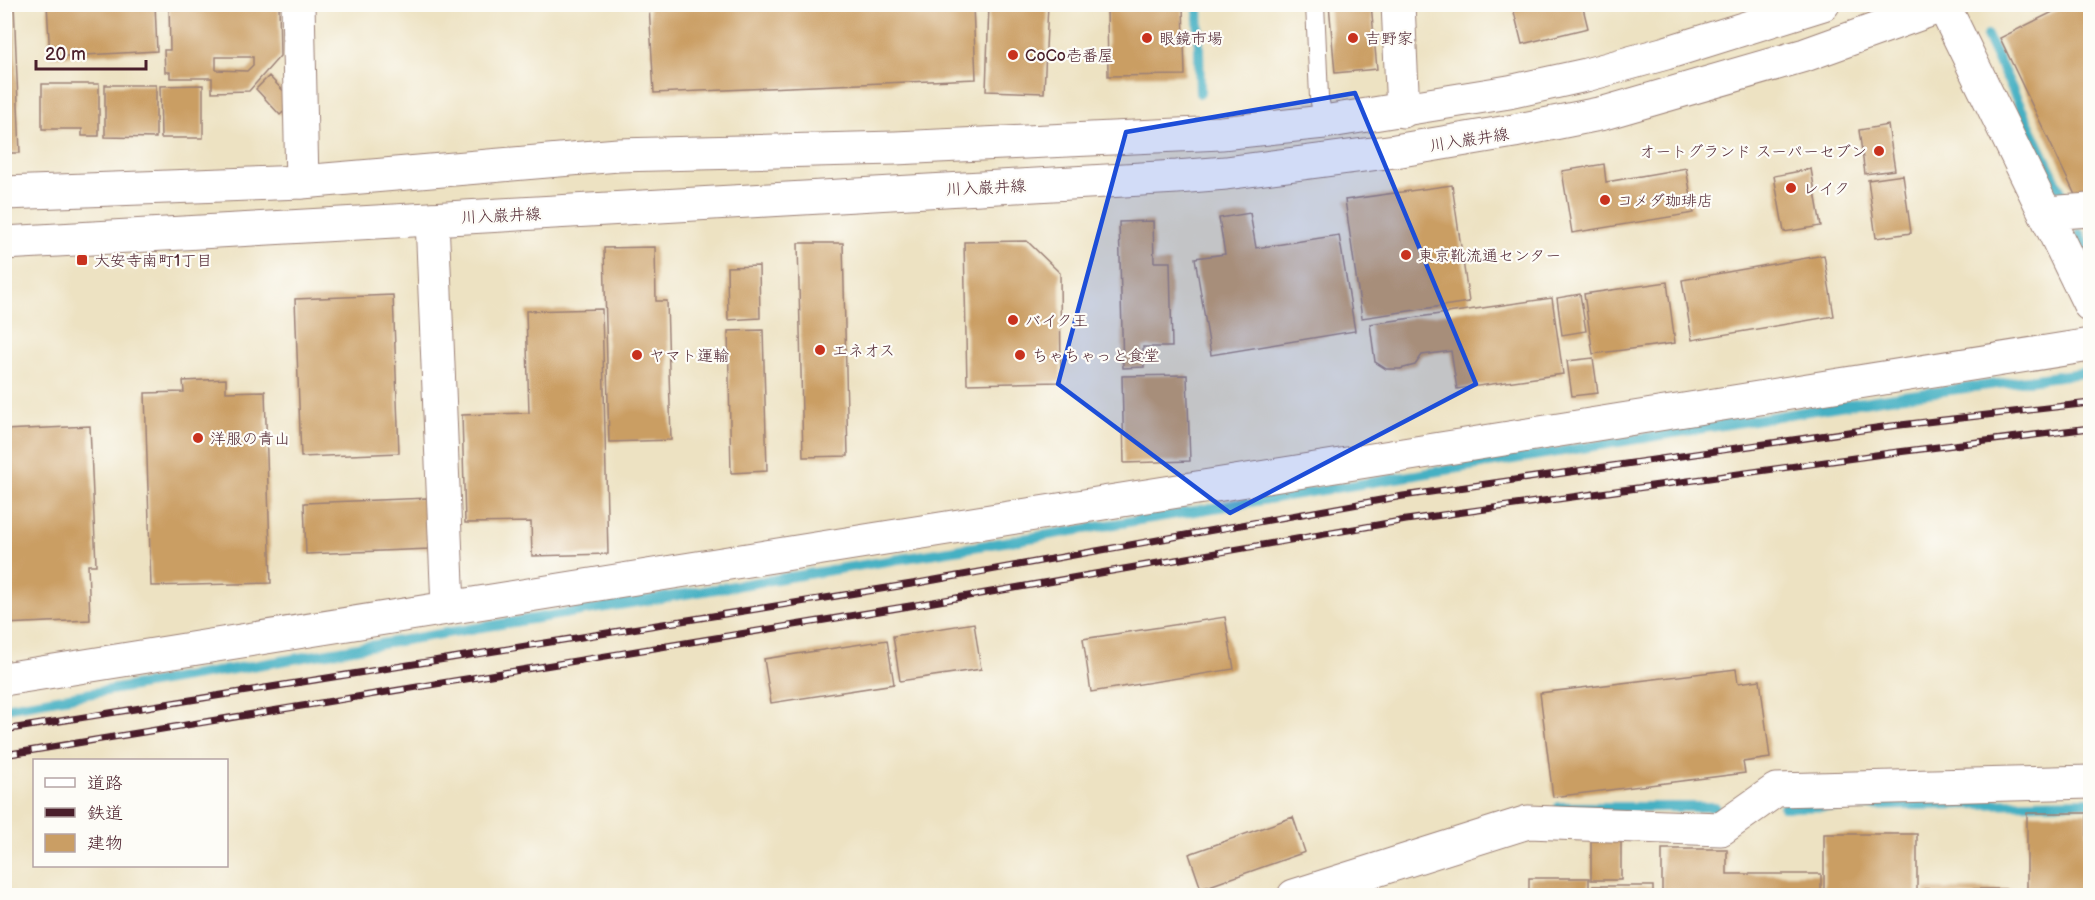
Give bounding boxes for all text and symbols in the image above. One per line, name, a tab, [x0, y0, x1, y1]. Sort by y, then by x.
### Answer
place label: 眼鏡市場	[1159, 30, 1223, 49]
place label: 吉野家	[1365, 30, 1413, 49]
marker: 眼鏡市場	[1140, 31, 1154, 45]
marker: 吉野家	[1346, 31, 1360, 45]
scale bar	[36, 33, 146, 71]
text: 20 m	[45, 44, 86, 65]
place label: CoCo壱番屋	[1025, 47, 1114, 66]
marker: CoCo壱番屋	[1006, 48, 1020, 62]
street label: 川入巌井線	[1428, 125, 1510, 156]
place label: オートグランド スーパーセブン	[1639, 143, 1867, 162]
marker: オートグランド スーパーセブン	[1872, 144, 1886, 158]
street label: 川入巌井線	[946, 177, 1027, 200]
place label: レイク	[1803, 180, 1850, 199]
marker: レイク	[1784, 181, 1798, 195]
place label: コメダ珈琲店	[1617, 192, 1713, 211]
marker: コメダ珈琲店	[1598, 193, 1612, 207]
street label: 川入巌井線	[461, 205, 542, 228]
place label: 東京靴流通センター	[1418, 247, 1561, 266]
marker: 東京靴流通センター	[1399, 248, 1413, 262]
place label: 大安寺南町1丁目	[94, 252, 212, 271]
marker: 大安寺南町1丁目	[75, 253, 89, 267]
place label: バイク王	[1025, 312, 1088, 331]
marker: バイク王	[1006, 313, 1020, 327]
place label: エネオス	[832, 342, 895, 361]
marker: エネオス	[813, 343, 827, 357]
place label: ヤマト運輸	[649, 347, 729, 366]
place label: ちゃちゃっと食堂	[1032, 347, 1160, 366]
marker: ヤマト運輸	[630, 348, 644, 362]
marker: ちゃちゃっと食堂	[1013, 348, 1027, 362]
place label: 洋服の青山	[210, 430, 290, 449]
marker: 洋服の青山	[191, 431, 205, 445]
legend	[33, 759, 228, 867]
text: 道路	[87, 773, 123, 794]
text: 鉄道	[87, 803, 123, 824]
text: 建物	[87, 833, 123, 854]

